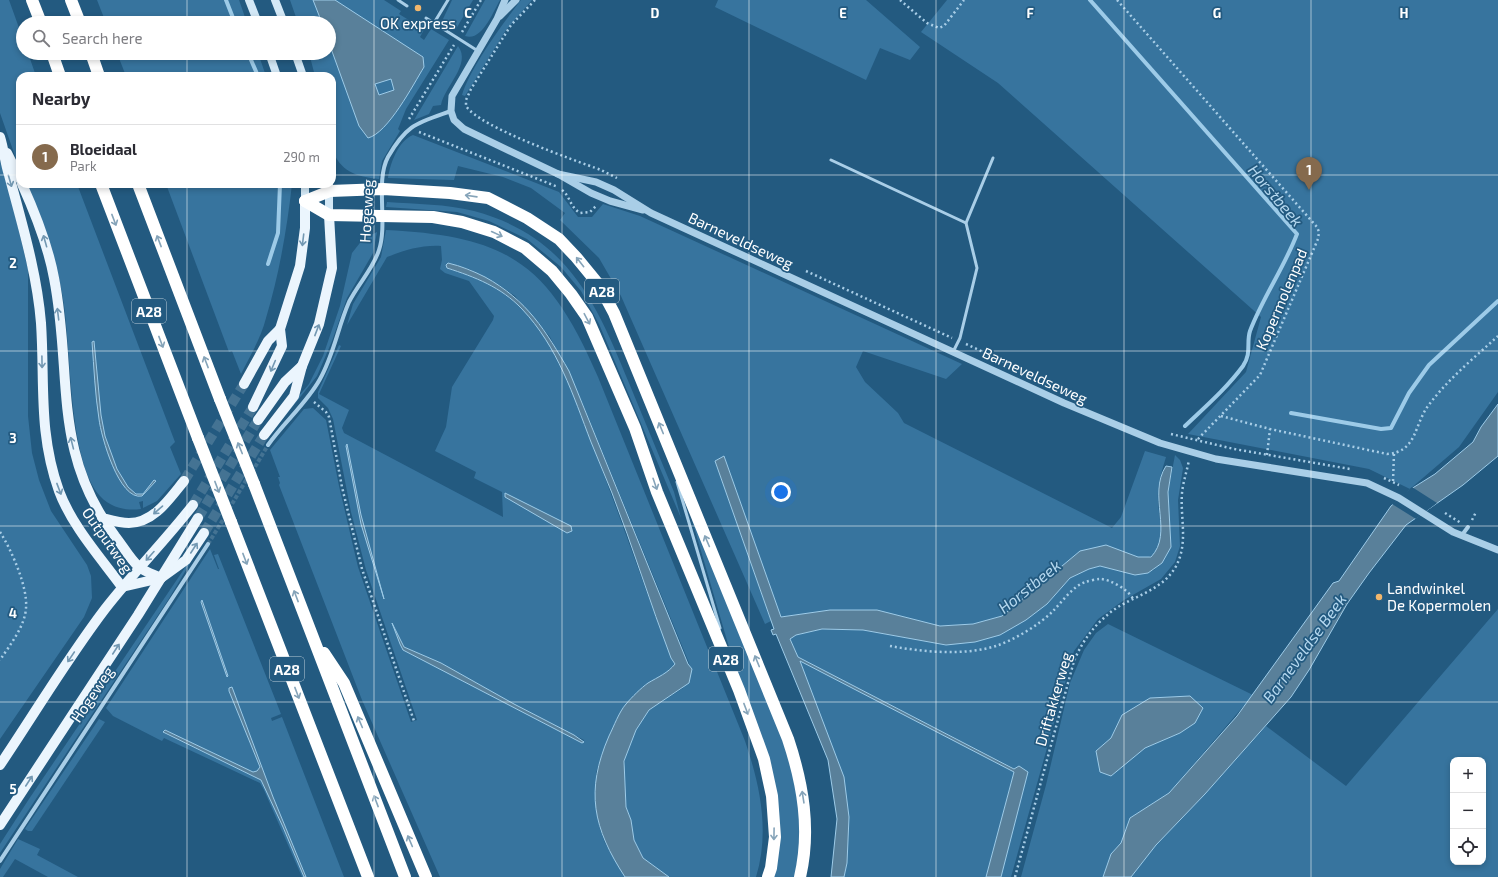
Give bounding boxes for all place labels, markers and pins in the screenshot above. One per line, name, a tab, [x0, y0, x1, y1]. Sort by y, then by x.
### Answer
marker: OK express	[413, 3, 423, 13]
place label: OK express	[380, 14, 456, 32]
pin: 1	[1296, 157, 1322, 190]
place label: Landwinkel De Kopermolen	[1387, 579, 1491, 614]
marker: Landwinkel De Kopermolen	[1374, 592, 1384, 602]

